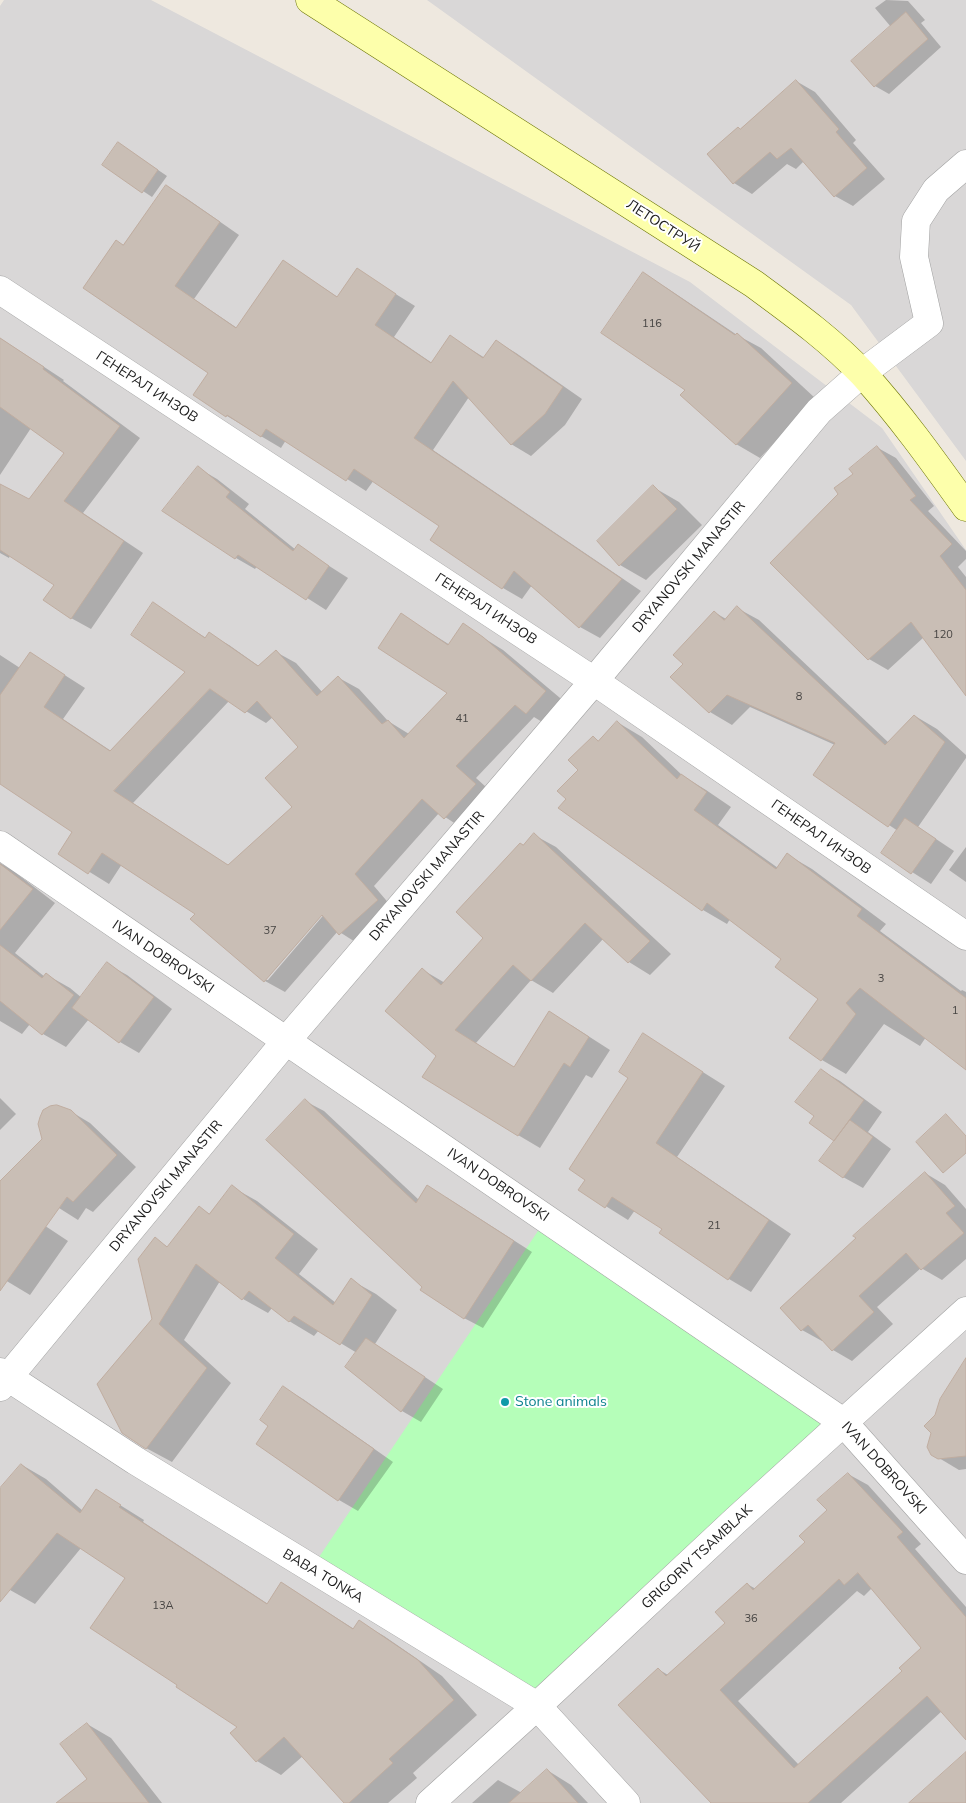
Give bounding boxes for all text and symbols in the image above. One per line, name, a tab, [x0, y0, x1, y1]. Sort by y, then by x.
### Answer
street label: ЛЕТОСТРУЙ	[623, 196, 703, 256]
house number: 116	[642, 317, 662, 331]
street label: ГЕНЕРАЛ ИНЗОВ	[93, 348, 201, 426]
street label: DRYANOVSKI MANASTIR	[629, 498, 749, 636]
street label: ГЕНЕРАЛ ИНЗОВ	[432, 570, 540, 648]
house number: 120	[933, 628, 953, 642]
house number: 8	[796, 690, 802, 704]
house number: 41	[455, 712, 469, 726]
street label: ГЕНЕРАЛ ИНЗОВ	[768, 796, 874, 878]
street label: DRYANOVSKI MANASTIR	[366, 808, 488, 944]
street label: IVAN DOBROVSKI	[109, 917, 217, 997]
house number: 37	[263, 924, 277, 938]
house number: 3	[878, 972, 884, 986]
house number: 1	[952, 1004, 958, 1018]
street label: DRYANOVSKI MANASTIR	[106, 1117, 226, 1255]
street label: IVAN DOBROVSKI	[444, 1145, 552, 1225]
house number: 21	[707, 1219, 721, 1233]
place label: Stone animals	[515, 1394, 607, 1410]
marker: Stone animals	[499, 1396, 511, 1408]
street label: IVAN DOBROVSKI	[838, 1418, 930, 1518]
street label: GRIGORIY TSAMBLAK	[638, 1501, 756, 1613]
street label: BABA TONKA	[280, 1545, 366, 1607]
house number: 13А	[152, 1599, 174, 1613]
house number: 36	[744, 1612, 758, 1626]

